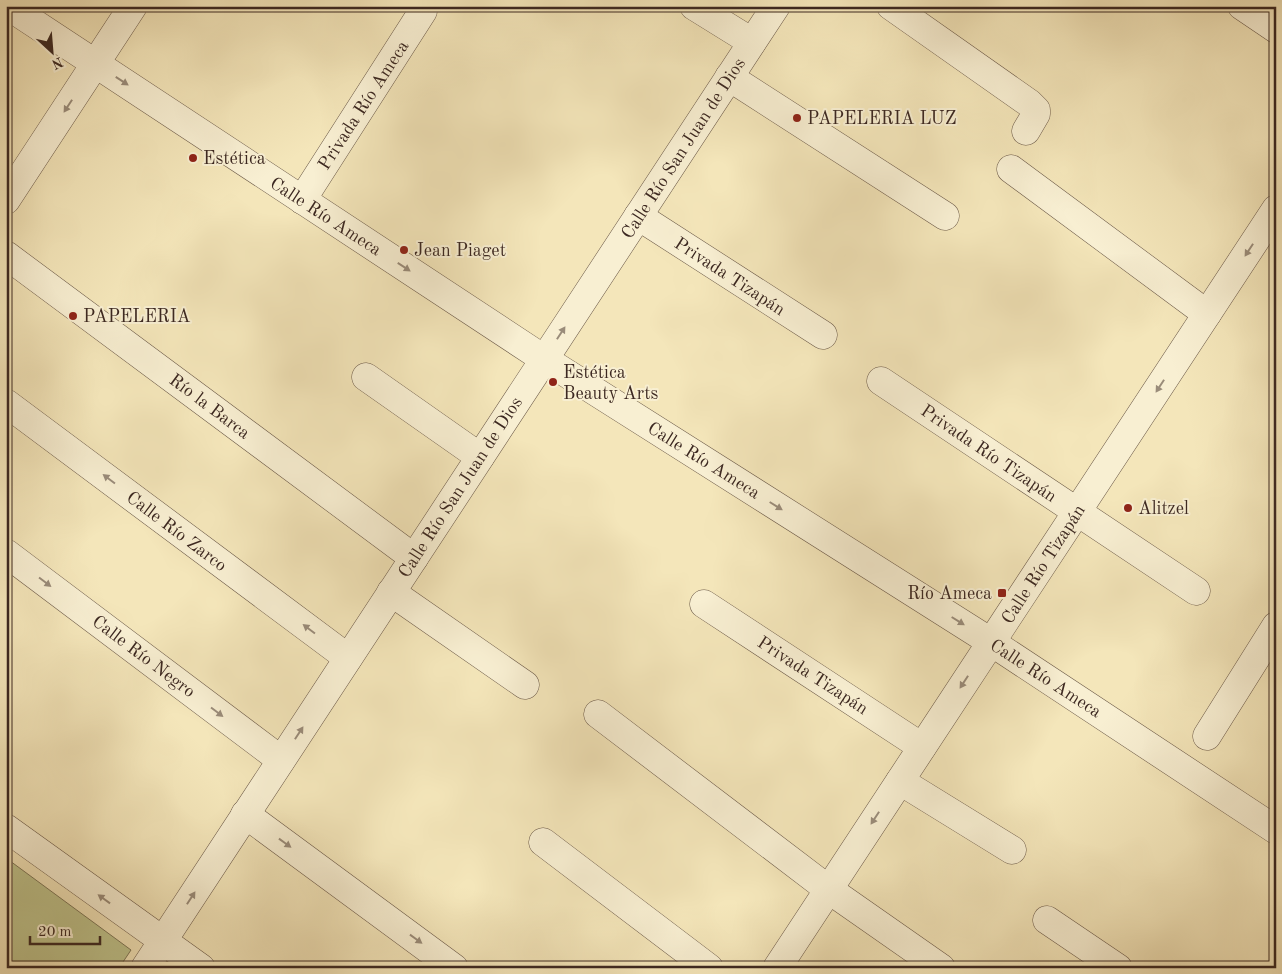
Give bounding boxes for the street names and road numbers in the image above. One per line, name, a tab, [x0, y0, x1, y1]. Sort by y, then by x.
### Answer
street label: Privada Río Ameca	[315, 37, 412, 174]
street label: Calle Río San Juan de Dios	[619, 55, 749, 242]
street label: Calle Río Ameca	[267, 174, 384, 260]
street label: Privada Tizapán	[671, 234, 788, 319]
street label: Río la Barca	[166, 371, 253, 443]
street label: Calle Río San Juan de Dios	[396, 394, 526, 581]
street label: Privada Río Tizapán	[917, 402, 1060, 506]
street label: Calle Río Ameca	[644, 419, 763, 503]
street label: Calle Río Zarco	[123, 488, 230, 575]
street label: Calle Río Tizapán	[999, 501, 1089, 627]
street label: Calle Río Negro	[89, 612, 198, 701]
street label: Privada Tizapán	[754, 633, 871, 718]
street label: Calle Río Ameca	[987, 636, 1104, 722]

